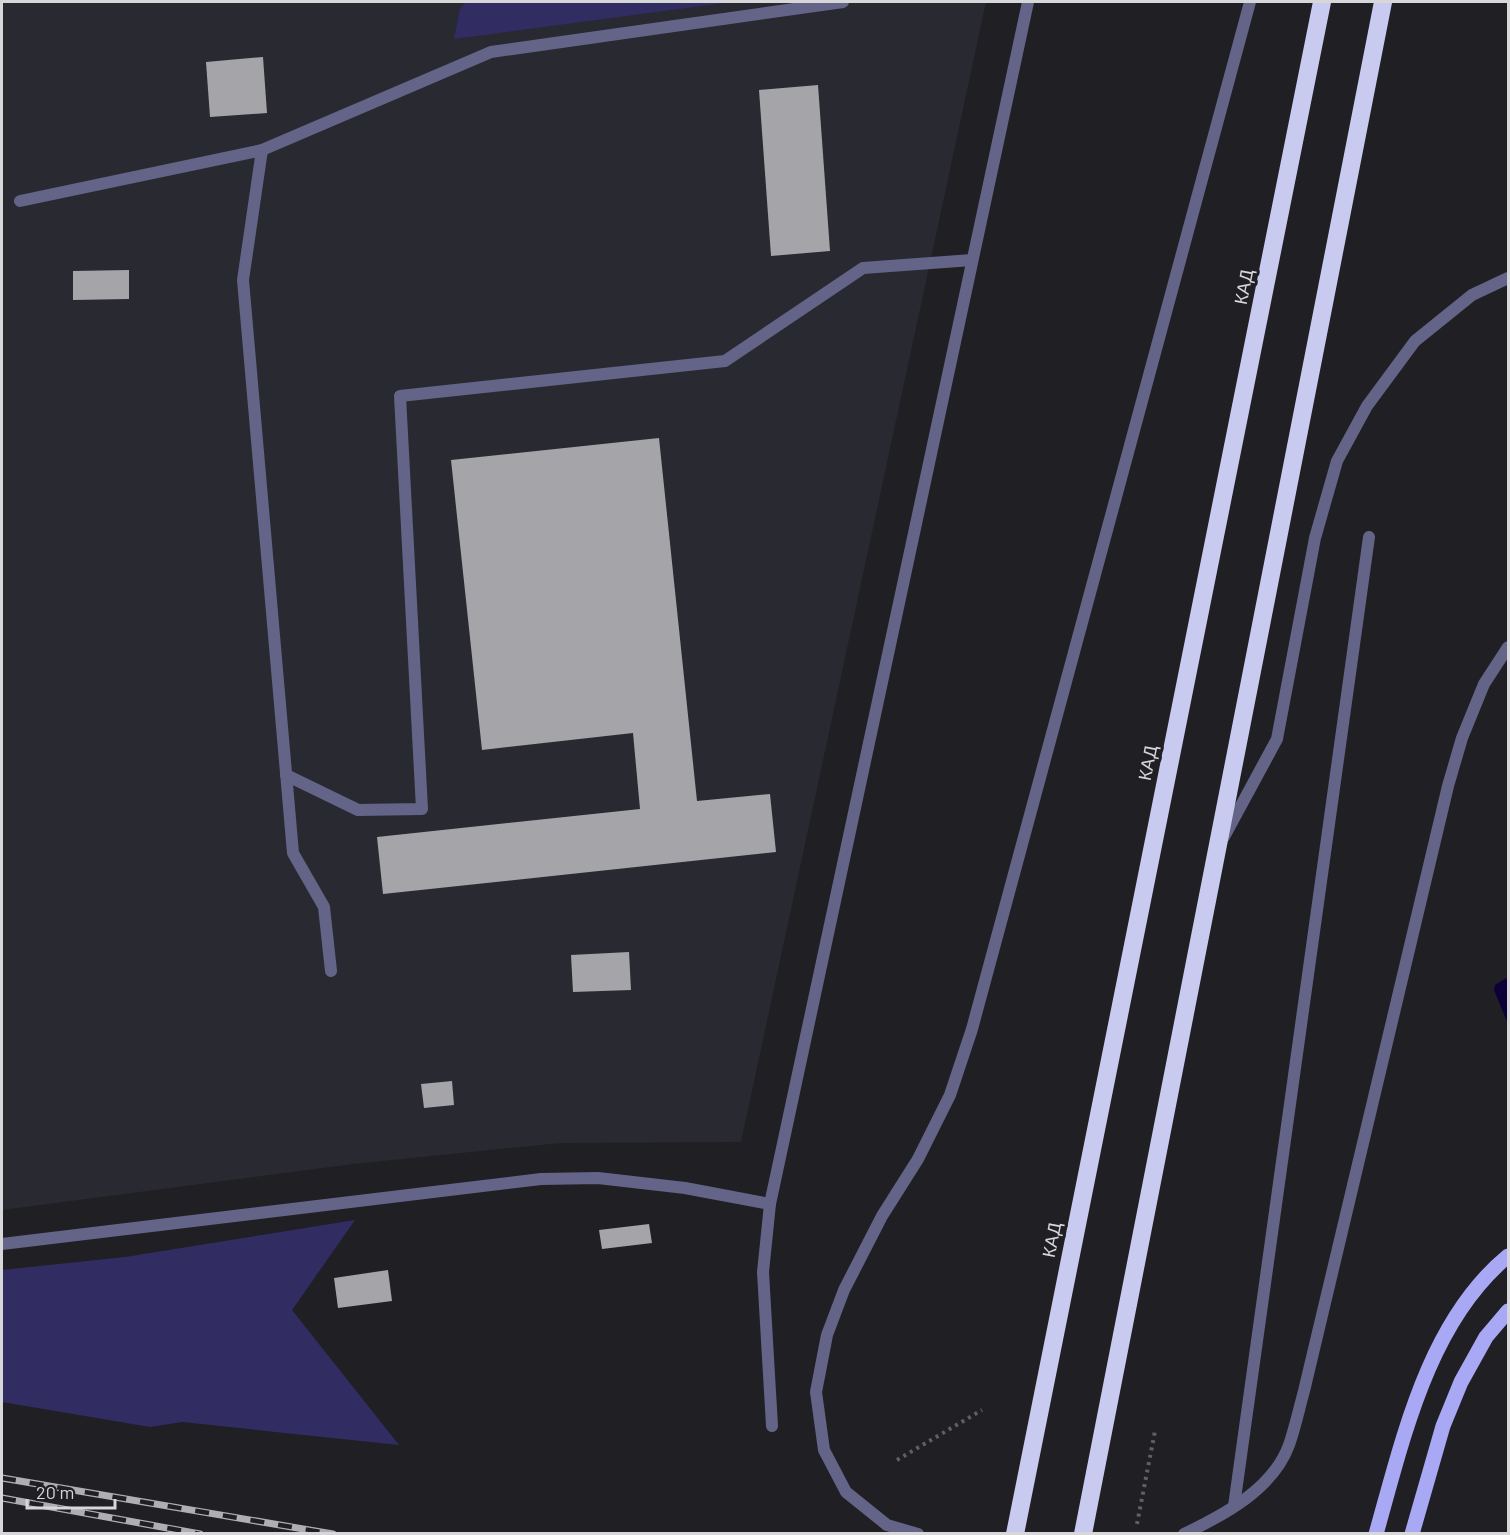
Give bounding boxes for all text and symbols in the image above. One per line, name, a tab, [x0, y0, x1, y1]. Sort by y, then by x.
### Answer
street label: КАД	[1229, 267, 1257, 306]
street label: КАД	[1133, 743, 1161, 782]
street label: КАД	[1037, 1220, 1065, 1259]
scale bar	[27, 1472, 116, 1510]
text: 20 m	[36, 1481, 74, 1503]

